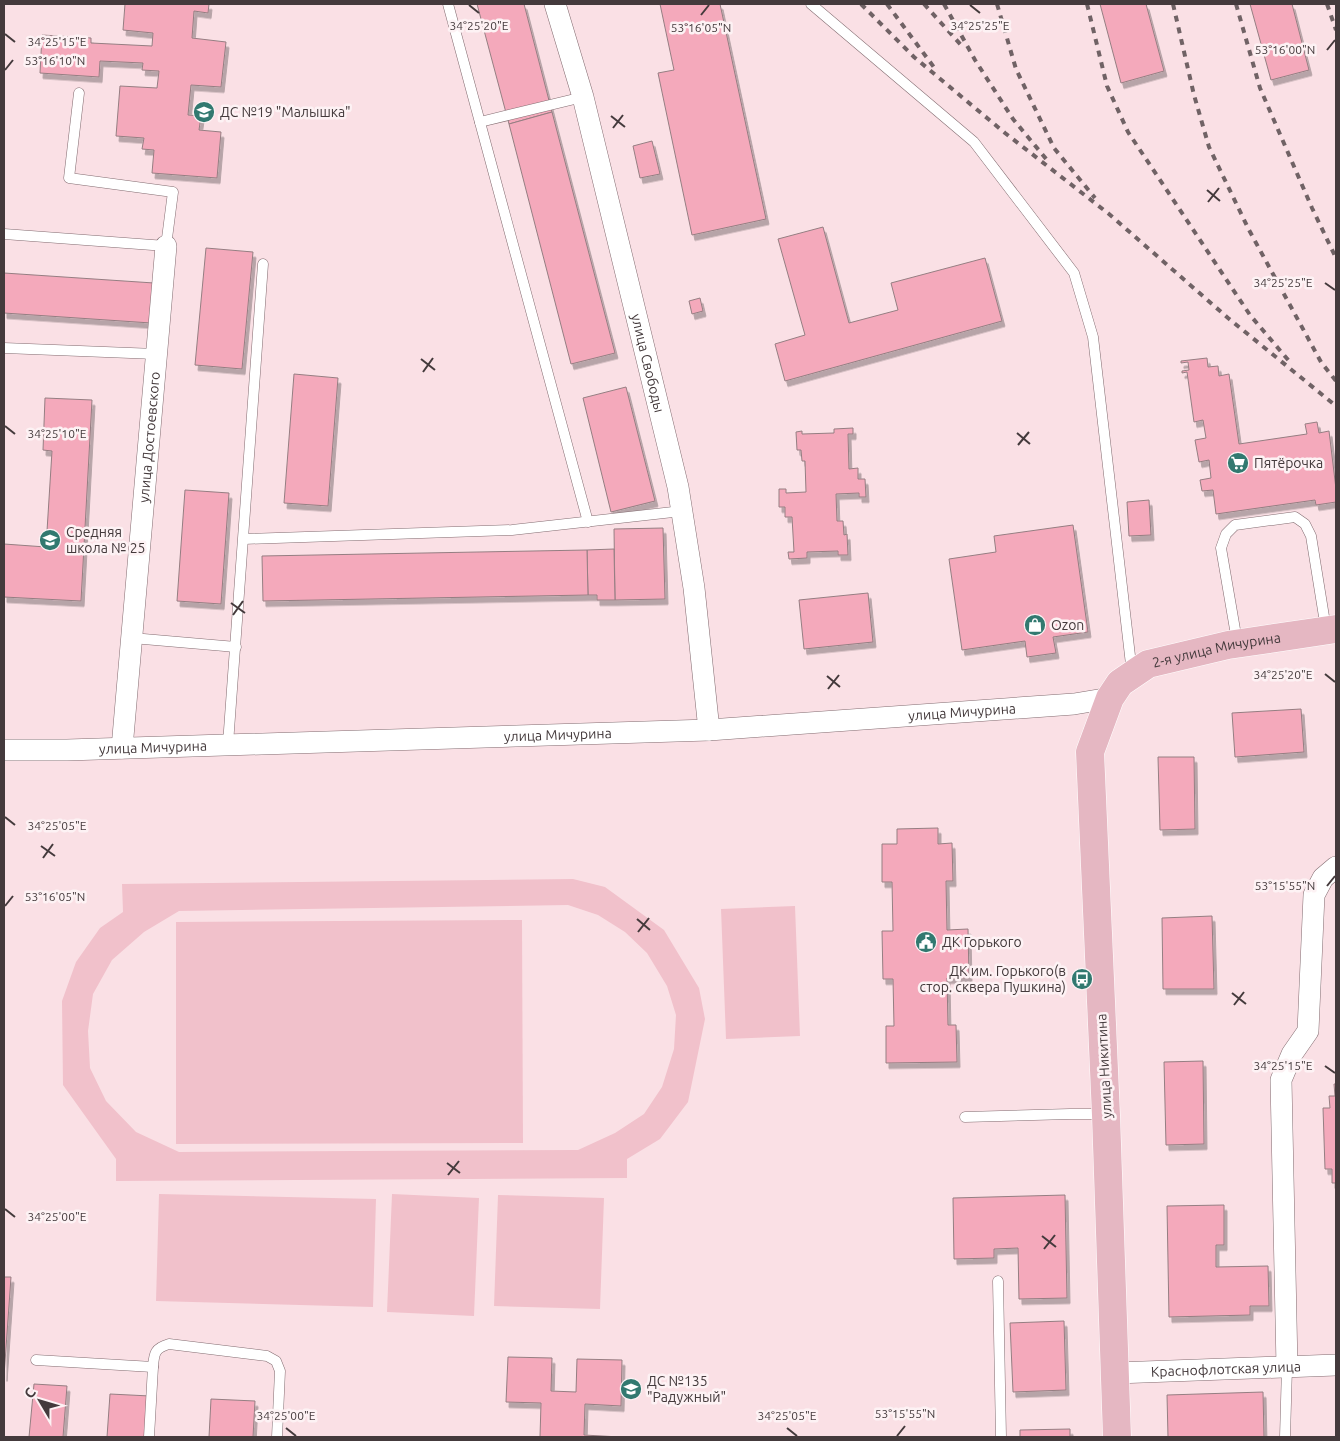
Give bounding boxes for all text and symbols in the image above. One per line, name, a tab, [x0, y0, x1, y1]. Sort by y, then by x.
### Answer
text: 34°25'20"E	[450, 19, 509, 32]
text: 34°25'25"E	[951, 19, 1010, 32]
text: 53°16'05"N	[671, 21, 731, 34]
text: 34°25'15"E	[28, 35, 87, 48]
text: 53°16'00"N	[1255, 43, 1315, 56]
text: 53°16'10"N	[25, 54, 85, 67]
school or university icon: ДС №19 "Малышка"	[192, 100, 216, 124]
place label: ДС №19 "Малышка"	[220, 104, 351, 120]
text: 34°25'25"E	[1254, 276, 1313, 289]
street label: улица Свободы	[628, 312, 668, 414]
street label: улица Достоевского	[136, 371, 163, 503]
text: 34°25'10"E	[28, 427, 87, 440]
supermarket icon: Пятёрочка	[1226, 451, 1250, 475]
place label: Пятёрочка	[1254, 455, 1323, 471]
place label: Средняя школа № 25	[66, 524, 145, 556]
school or university icon: Средняя школа № 25	[38, 528, 62, 552]
shop icon: Ozon	[1023, 613, 1047, 637]
place label: Ozon	[1051, 617, 1084, 633]
street label: 2-я улица Мичурина	[1151, 629, 1282, 671]
text: 34°25'20"E	[1254, 668, 1313, 681]
street label: улица Мичурина	[908, 700, 1016, 724]
street label: улица Мичурина	[504, 725, 612, 744]
street label: улица Мичурина	[99, 738, 207, 757]
text: 34°25'05"E	[28, 819, 87, 832]
text: 53°15'55"N	[1255, 879, 1315, 892]
text: 53°16'05"N	[25, 890, 85, 903]
public building icon: ДК Горького	[914, 930, 938, 954]
place label: ДК Горького	[942, 934, 1022, 950]
place label: ДК им. Горького(в стор. сквера Пушкина)	[920, 963, 1066, 995]
bus stop icon: ДК им. Горького(в стор. сквера Пушкина)	[1070, 967, 1094, 991]
street label: улица Никитина	[1093, 1013, 1115, 1119]
text: 34°25'15"E	[1254, 1059, 1313, 1072]
text: 34°25'00"E	[28, 1210, 87, 1223]
street label: Краснофлотская улица	[1151, 1358, 1301, 1380]
place label: ДС №135 "Радужный"	[647, 1373, 726, 1405]
north arrow	[15, 1376, 65, 1426]
school or university icon: ДС №135 "Радужный"	[619, 1377, 643, 1401]
text: С	[21, 1385, 39, 1401]
text: 53°15'55"N	[875, 1407, 935, 1420]
text: 34°25'00"E	[257, 1409, 316, 1422]
text: 34°25'05"E	[758, 1409, 817, 1422]

